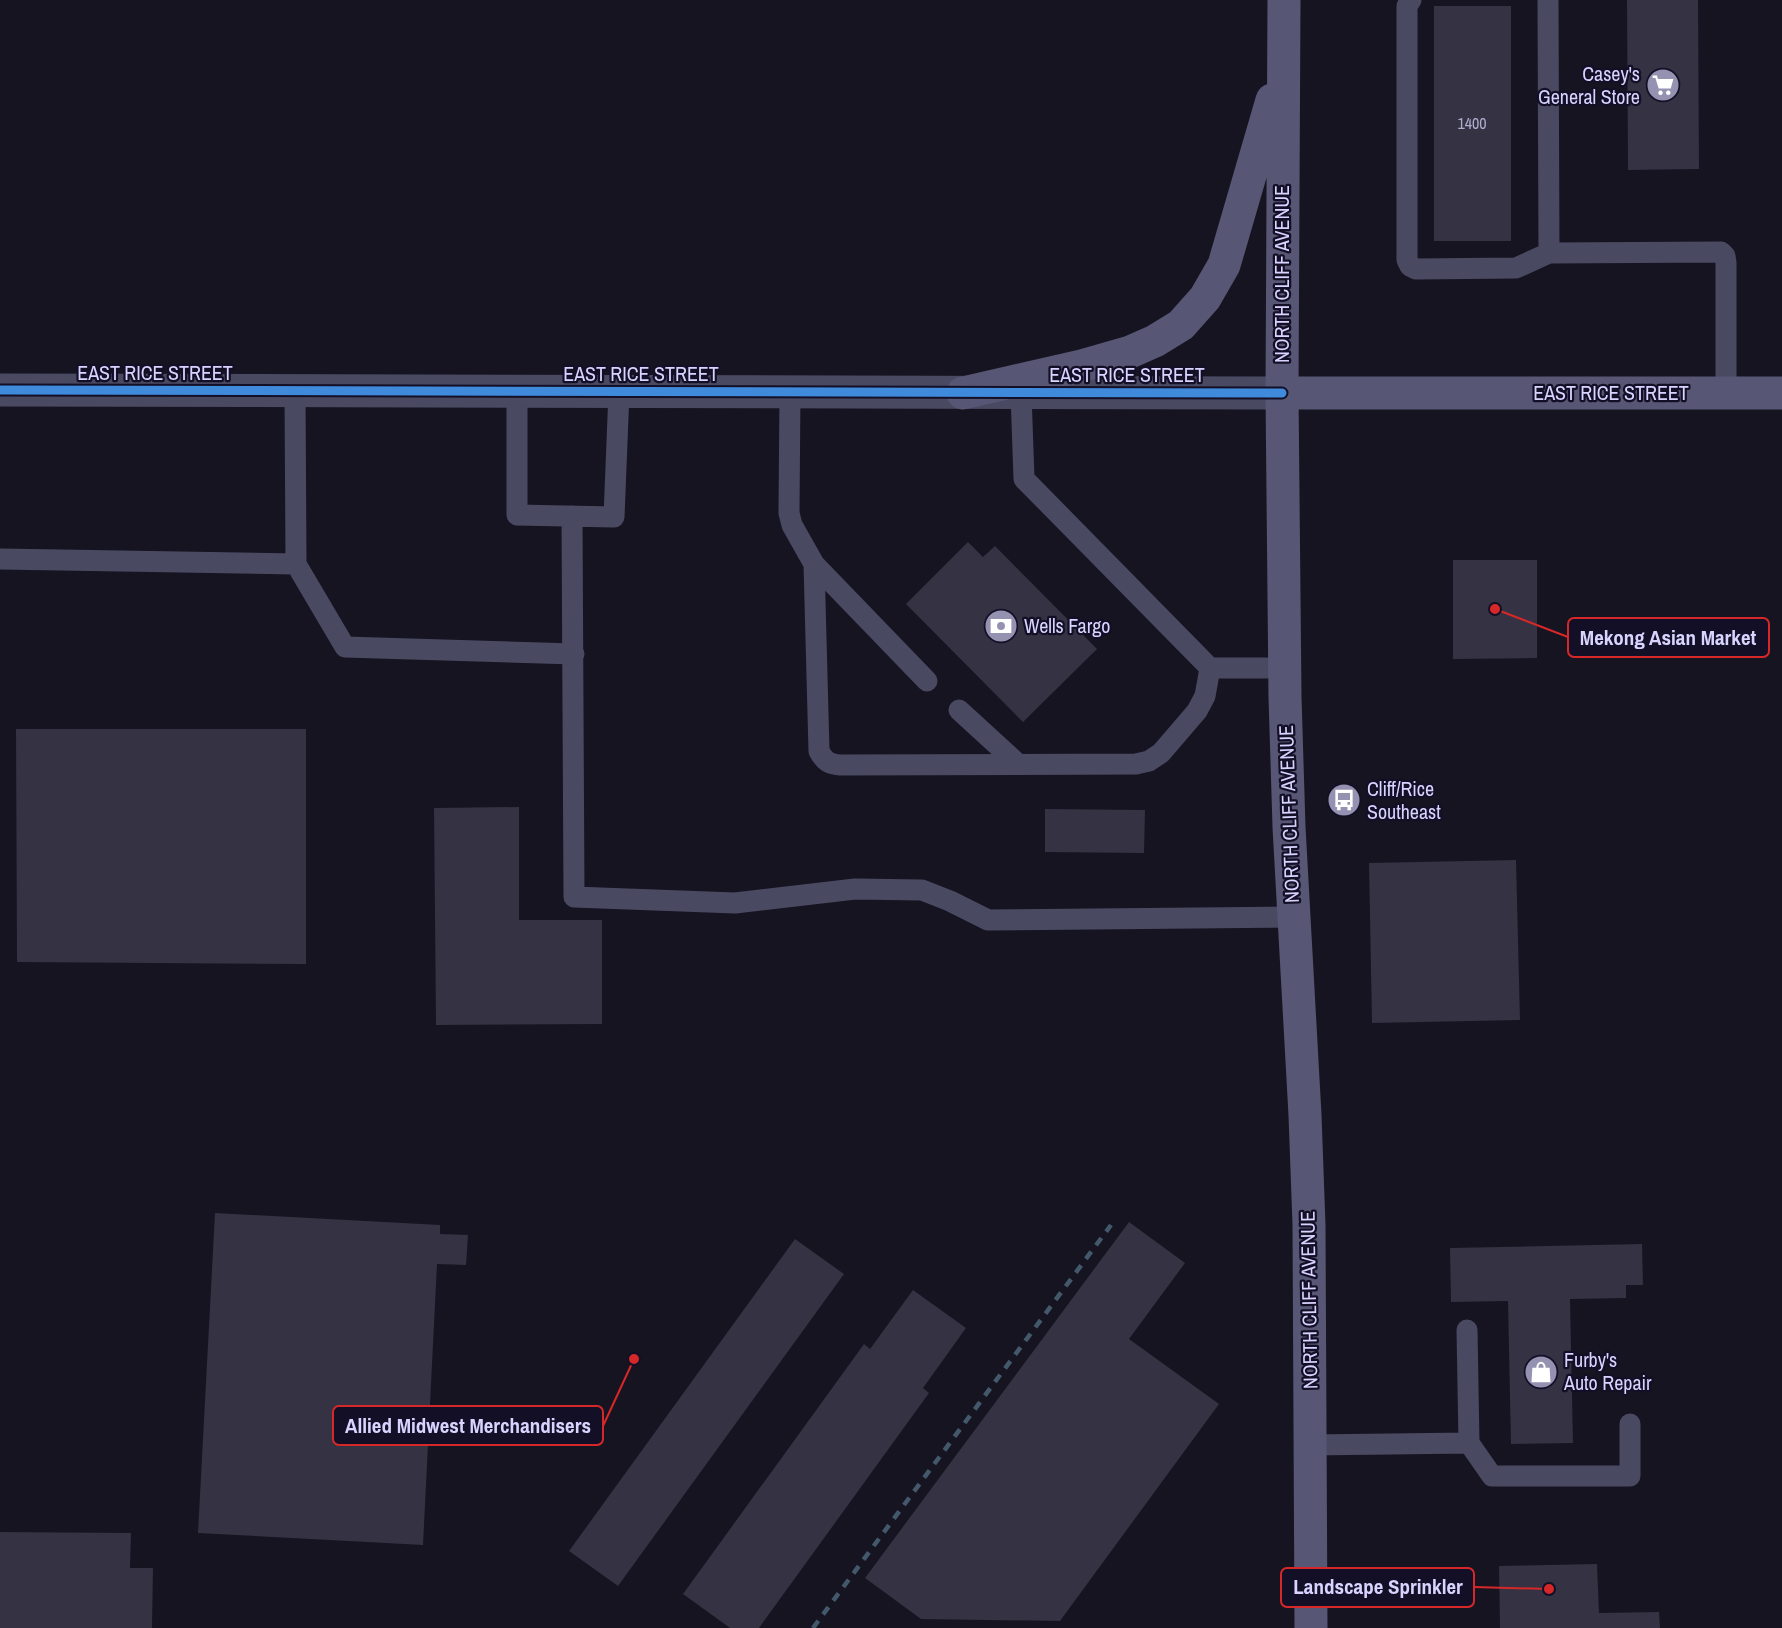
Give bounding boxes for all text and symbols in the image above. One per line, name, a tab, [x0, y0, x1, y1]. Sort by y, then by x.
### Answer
place label: Casey's General Store	[1538, 60, 1640, 110]
supermarket icon: Casey's General Store	[1645, 67, 1681, 103]
house number: 1400	[1457, 112, 1487, 134]
street label: NORTH CLIFF AVENUE	[1268, 185, 1295, 363]
street label: EAST RICE STREET	[77, 359, 233, 386]
street label: EAST RICE STREET	[563, 360, 719, 387]
street label: EAST RICE STREET	[1049, 361, 1205, 388]
street label: EAST RICE STREET	[1533, 379, 1689, 406]
bank icon: Wells Fargo	[983, 608, 1019, 644]
place label: Wells Fargo	[1024, 612, 1110, 639]
callout: Mekong Asian Market	[1568, 618, 1769, 657]
text: Mekong Asian Market	[1580, 623, 1756, 652]
street label: NORTH CLIFF AVENUE	[1272, 725, 1305, 903]
place label: Cliff/Rice Southeast	[1367, 775, 1441, 825]
bus stop icon: Cliff/Rice Southeast	[1326, 782, 1362, 818]
street label: NORTH CLIFF AVENUE	[1293, 1211, 1324, 1389]
place label: Furby's Auto Repair	[1563, 1346, 1652, 1396]
shop icon: Furby's Auto Repair	[1523, 1354, 1559, 1390]
callout: Allied Midwest Merchandisers	[333, 1406, 603, 1445]
text: Allied Midwest Merchandisers	[345, 1411, 591, 1440]
callout: Landscape Sprinkler	[1281, 1568, 1474, 1607]
text: Landscape Sprinkler	[1293, 1572, 1463, 1601]

